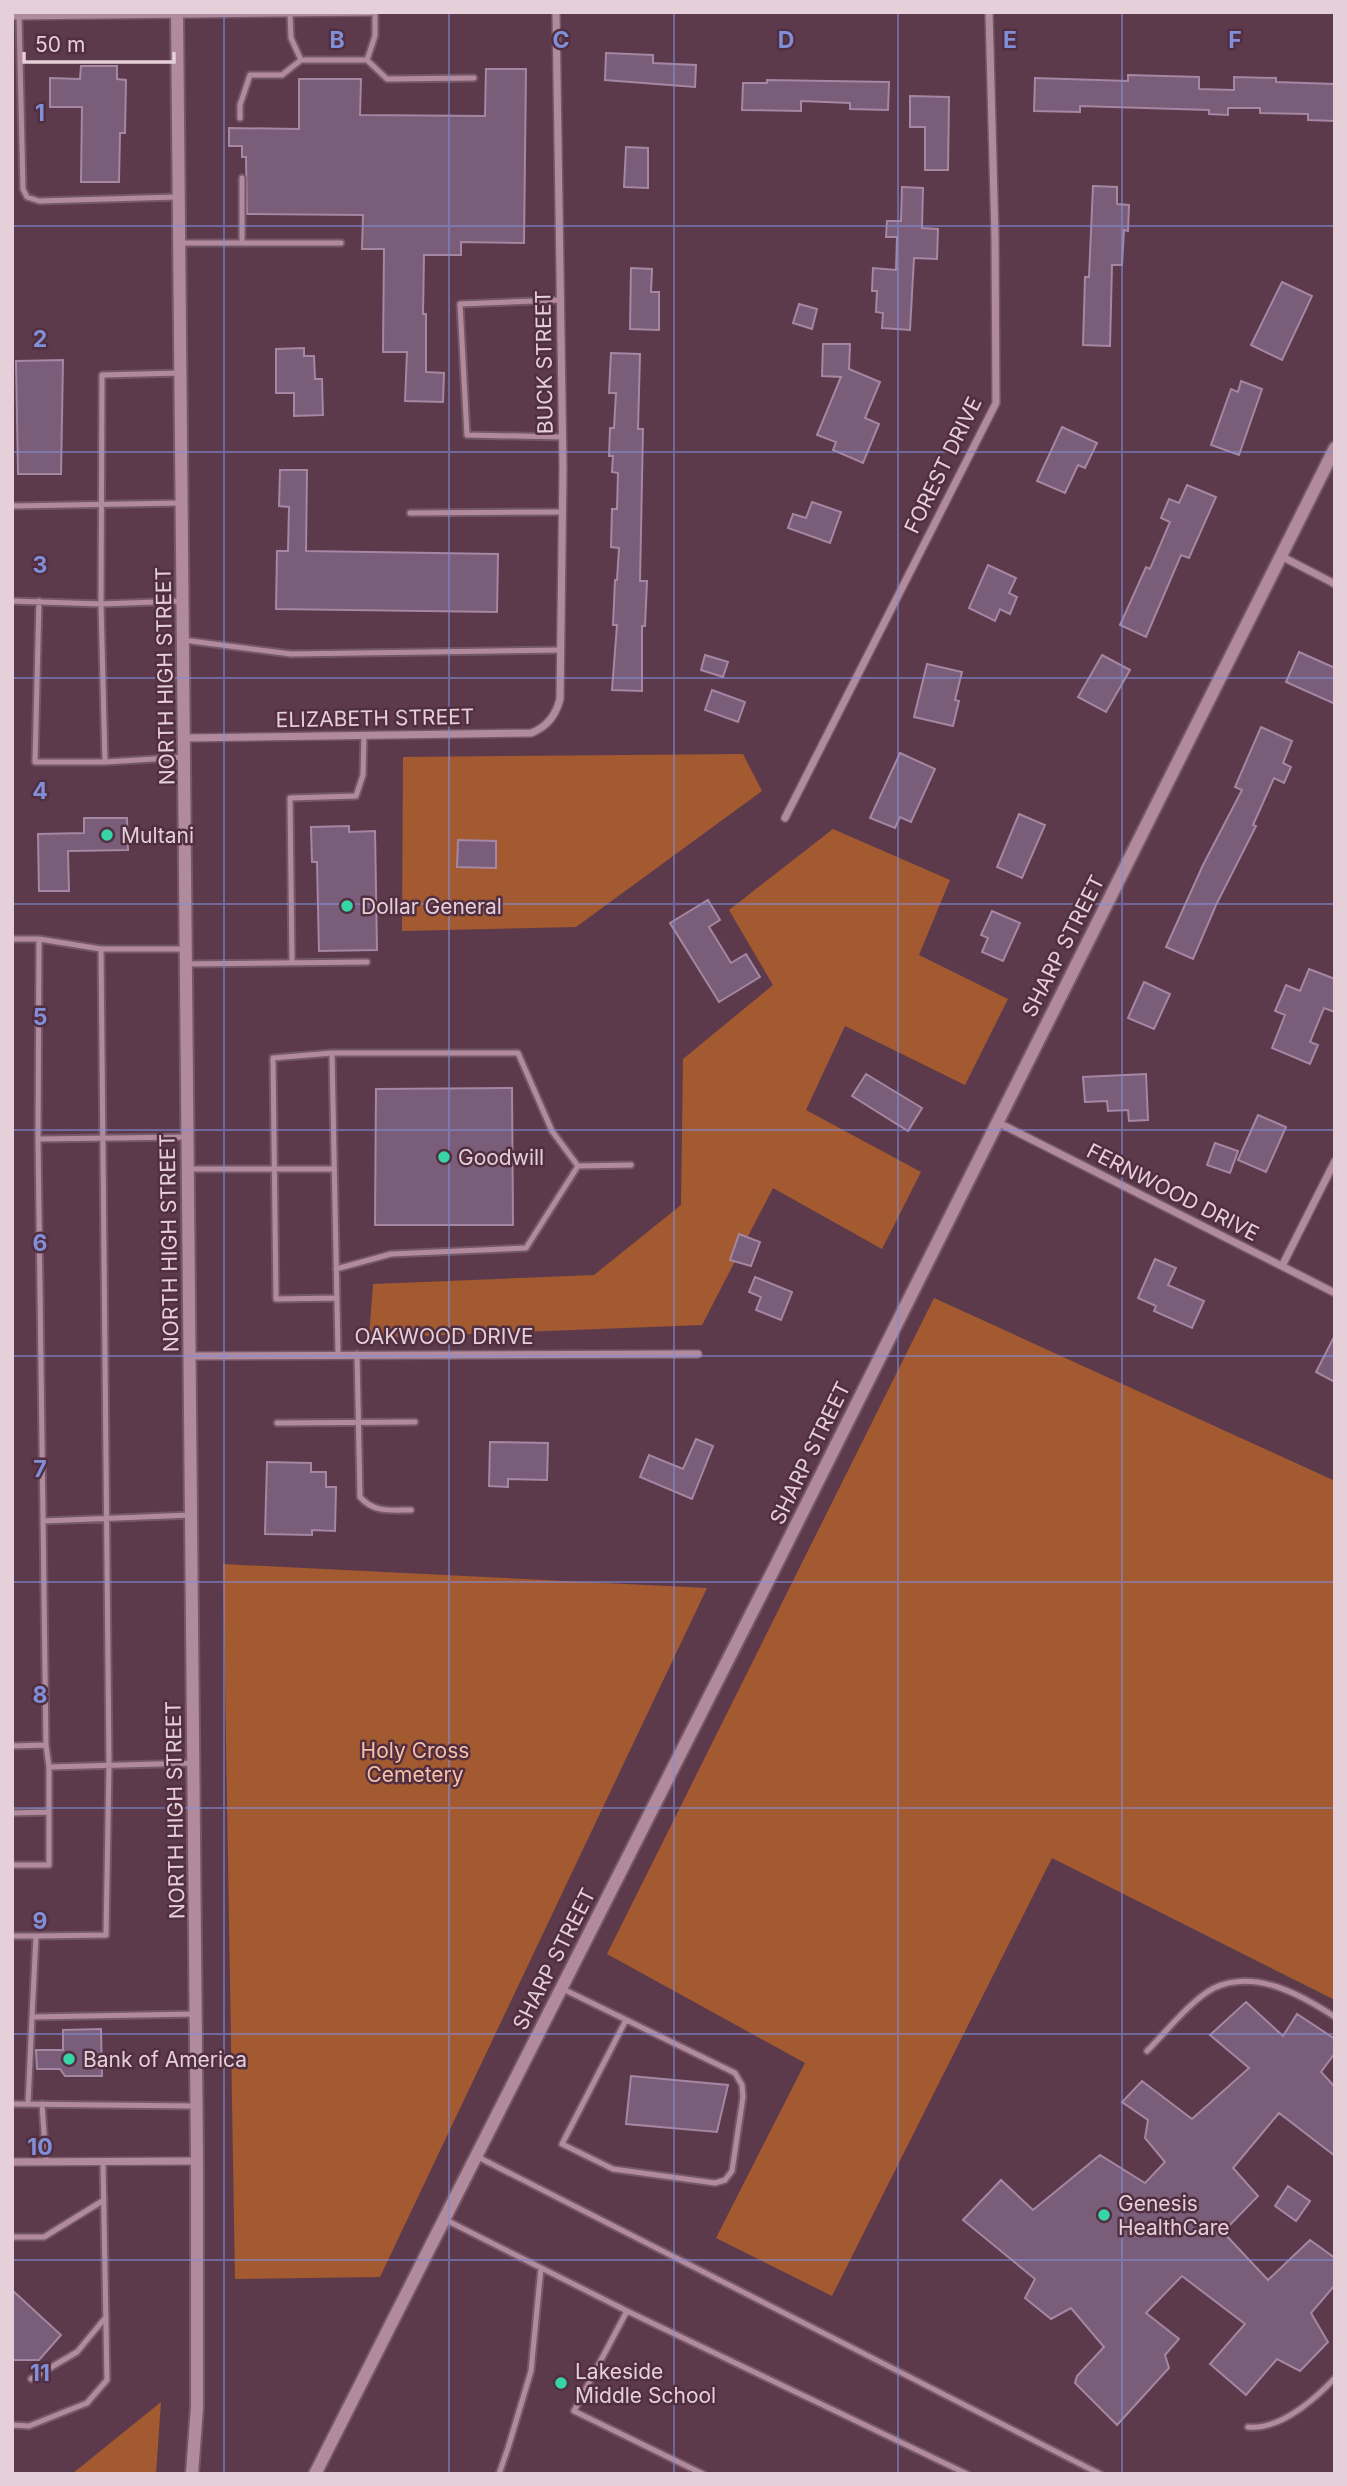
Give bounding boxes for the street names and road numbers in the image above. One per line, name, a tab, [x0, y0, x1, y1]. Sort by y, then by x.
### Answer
street label: BUCK STREET	[530, 290, 558, 434]
street label: FOREST DRIVE	[899, 393, 987, 537]
street label: NORTH HIGH STREET	[151, 567, 179, 785]
street label: ELIZABETH STREET	[275, 704, 475, 732]
street label: SHARP STREET	[1017, 871, 1109, 1021]
street label: NORTH HIGH STREET	[155, 1134, 183, 1352]
street label: FERNWOOD DRIVE	[1083, 1138, 1263, 1246]
street label: OAKWOOD DRIVE	[354, 1324, 534, 1349]
street label: SHARP STREET	[765, 1378, 855, 1528]
street label: NORTH HIGH STREET	[161, 1701, 189, 1919]
street label: SHARP STREET	[508, 1884, 600, 2034]

